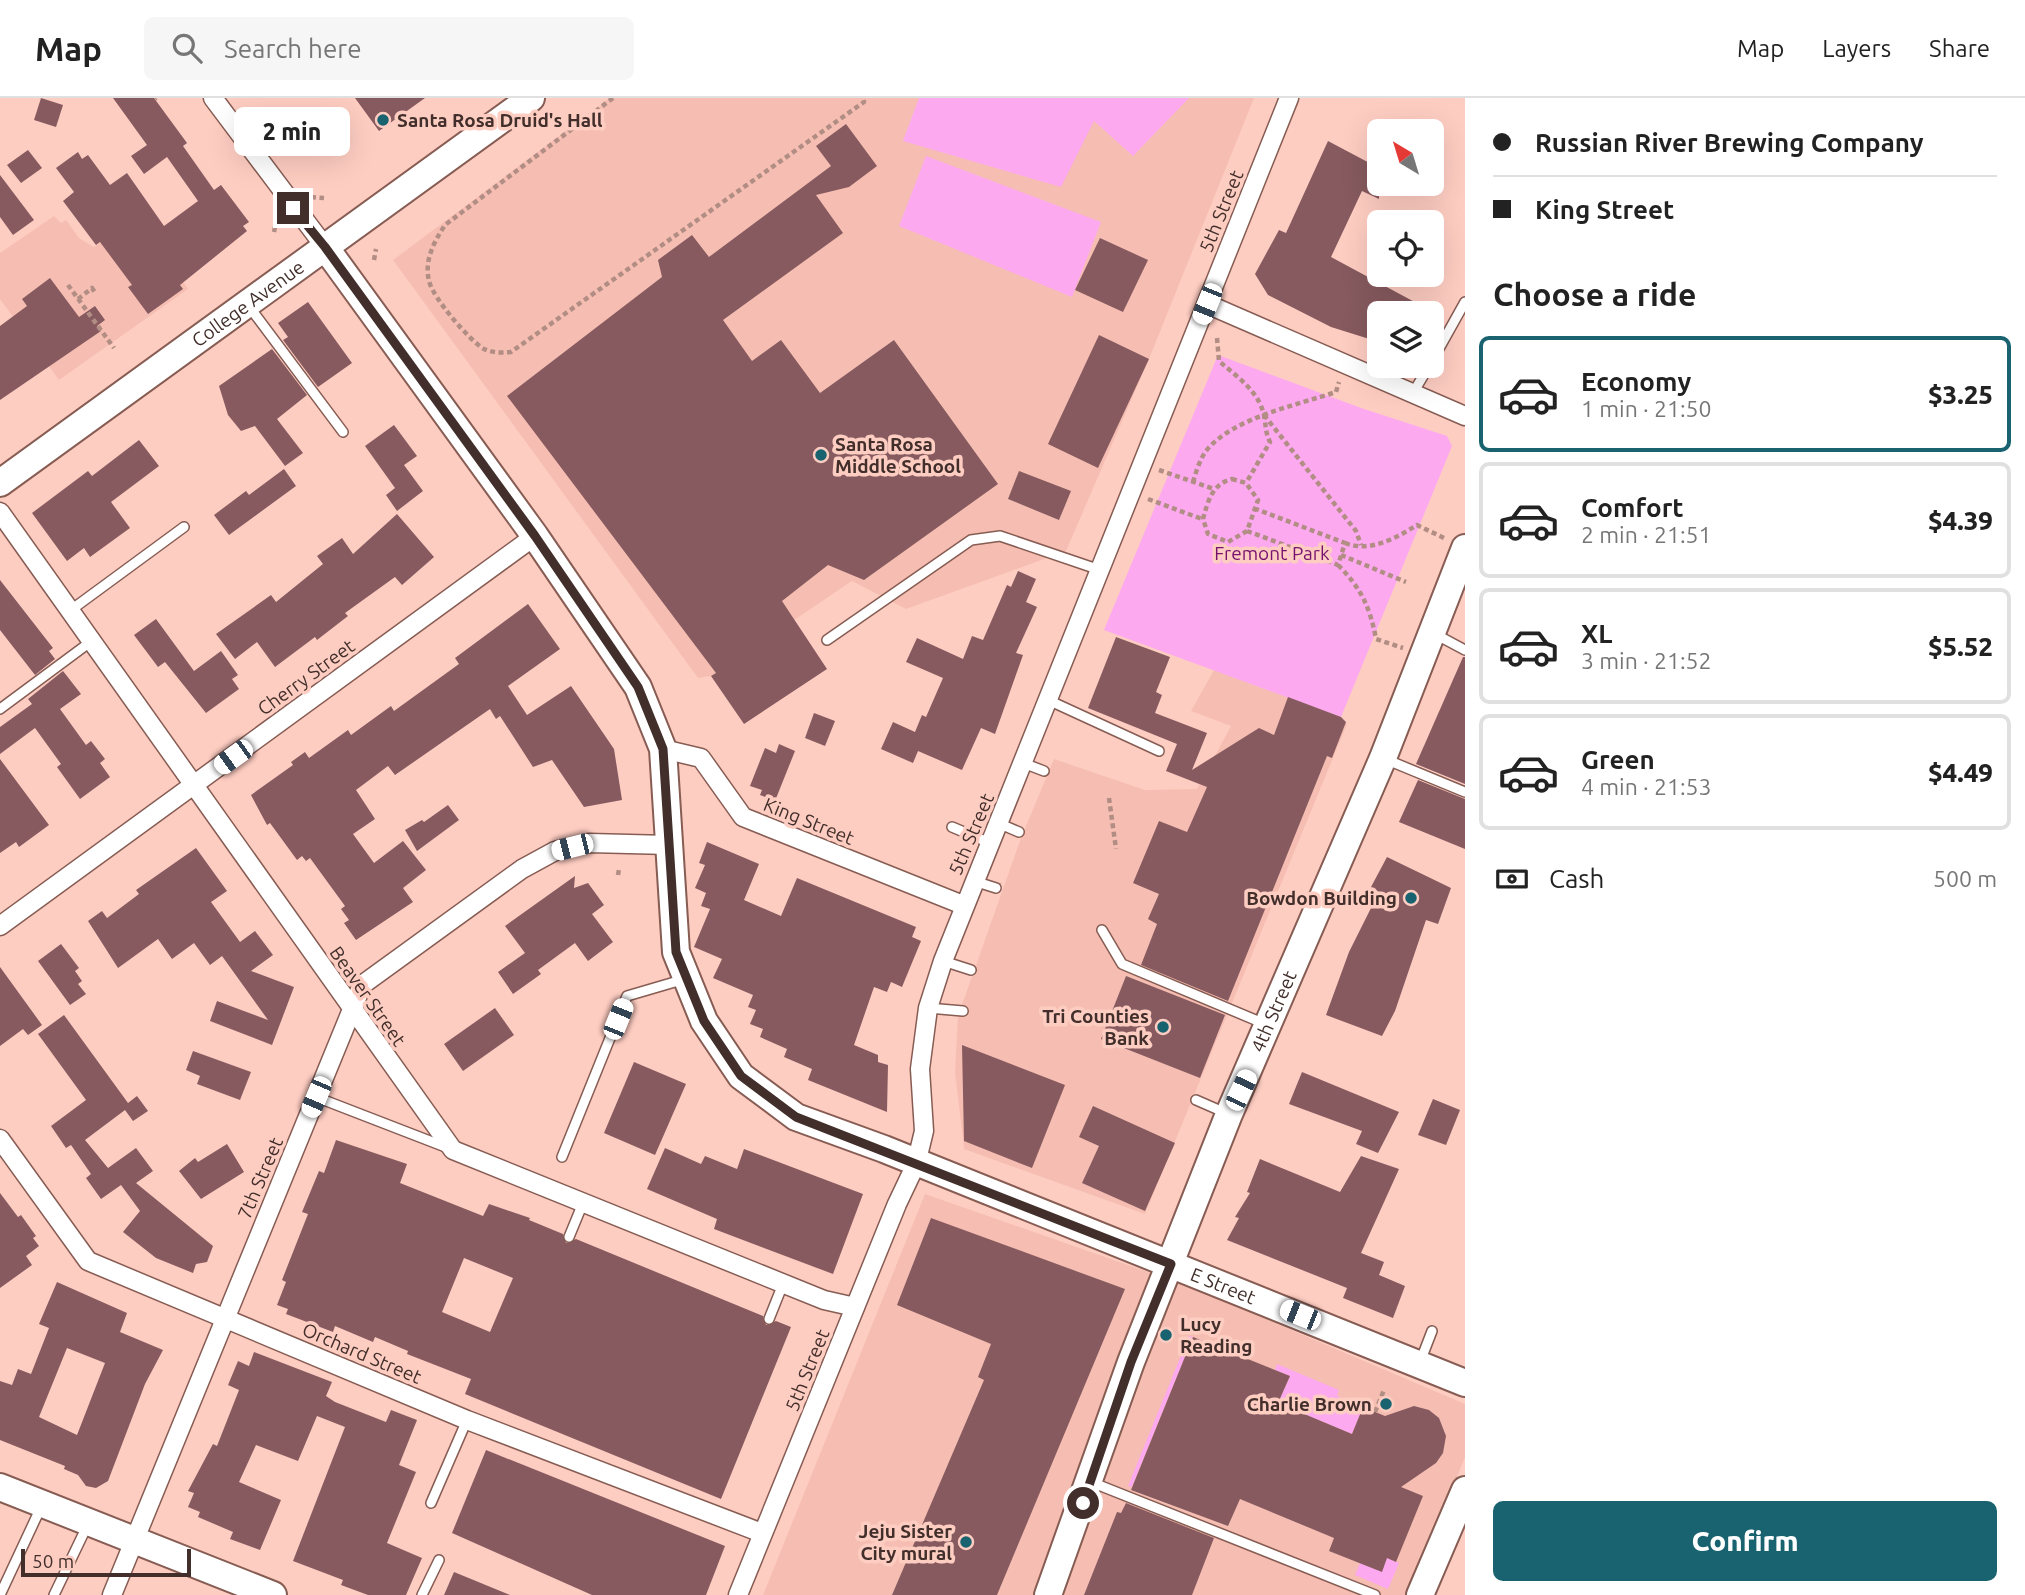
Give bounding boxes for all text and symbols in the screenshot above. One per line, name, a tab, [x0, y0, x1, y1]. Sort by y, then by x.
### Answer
search box	[144, 17, 634, 80]
icon: search	[168, 29, 206, 67]
text: Map	[35, 30, 102, 67]
text: Search here	[224, 34, 362, 63]
text: Map	[1737, 35, 1784, 62]
text: Layers	[1822, 35, 1891, 62]
text: Share	[1929, 35, 1990, 62]
callout: 2 min	[235, 106, 351, 155]
place label: Santa Rosa Druid's Hall	[397, 109, 603, 131]
marker: Santa Rosa Druid's Hall	[375, 112, 391, 128]
text: 2 min	[263, 119, 321, 144]
north arrow	[1367, 119, 1444, 196]
map controls	[1367, 119, 1444, 378]
text: Russian River Brewing Company	[1535, 128, 1923, 157]
street label: 5th Street	[1195, 166, 1248, 255]
route end	[277, 192, 309, 224]
text: King Street	[1535, 195, 1674, 224]
button: locate	[1367, 210, 1444, 287]
street label: College Avenue	[187, 255, 308, 351]
text: Choose a ride	[1493, 276, 1696, 312]
car	[1190, 281, 1225, 327]
button: layers	[1367, 301, 1444, 378]
icon: car	[1497, 363, 1560, 426]
text: Economy	[1581, 367, 1691, 396]
text: $3.25	[1928, 380, 1993, 409]
text: 1 min · 21:50	[1581, 396, 1712, 421]
place label: Santa Rosa Middle School	[835, 433, 961, 477]
marker: Santa Rosa Middle School	[813, 447, 829, 463]
icon: car	[1497, 489, 1560, 552]
text: Comfort	[1581, 493, 1684, 522]
text: $4.39	[1928, 506, 1993, 535]
text: 2 min · 21:51	[1581, 522, 1712, 547]
park label: Fremont Park	[1214, 542, 1330, 564]
icon: car	[1497, 615, 1560, 678]
text: XL	[1581, 619, 1612, 648]
text: $5.52	[1928, 632, 1993, 661]
street label: Cherry Street	[253, 634, 359, 720]
text: 3 min · 21:52	[1581, 648, 1712, 673]
car	[210, 736, 257, 778]
icon: car	[1497, 741, 1560, 804]
text: Green	[1581, 745, 1655, 774]
text: $4.49	[1928, 758, 1993, 787]
text: 4 min · 21:53	[1581, 774, 1712, 799]
street label: 5th Street	[944, 789, 998, 878]
street label: King Street	[760, 793, 858, 849]
car	[550, 832, 595, 862]
icon: cash	[1493, 860, 1531, 898]
text: Cash	[1549, 864, 1604, 893]
text: 500 m	[1933, 866, 1997, 891]
place label: Bowdon Building	[1246, 887, 1397, 909]
marker: Bowdon Building	[1403, 890, 1419, 906]
street label: Beaver Street	[326, 942, 411, 1051]
street label: 4th Street	[1246, 967, 1301, 1055]
car	[601, 996, 636, 1042]
place label: Tri Counties Bank	[1042, 1005, 1149, 1049]
marker: Tri Counties Bank	[1155, 1019, 1171, 1035]
car	[1223, 1067, 1260, 1113]
car	[299, 1074, 334, 1120]
street label: 7th Street	[233, 1133, 287, 1222]
street label: E Street	[1188, 1263, 1259, 1309]
car	[1277, 1297, 1324, 1333]
place label: Lucy Reading	[1180, 1313, 1252, 1357]
street label: Orchard Street	[299, 1318, 425, 1388]
street label: 5th Street	[781, 1325, 834, 1414]
marker: Lucy Reading	[1158, 1327, 1174, 1343]
place label: Charlie Brown	[1247, 1393, 1372, 1415]
marker: Charlie Brown	[1378, 1396, 1394, 1412]
route start	[1067, 1487, 1099, 1519]
button: Confirm	[1493, 1501, 1997, 1581]
place label: Jeju Sister City mural	[859, 1520, 952, 1564]
marker: Jeju Sister City mural	[958, 1534, 974, 1550]
scale bar	[21, 1546, 191, 1578]
text: 50 m	[32, 1550, 74, 1572]

